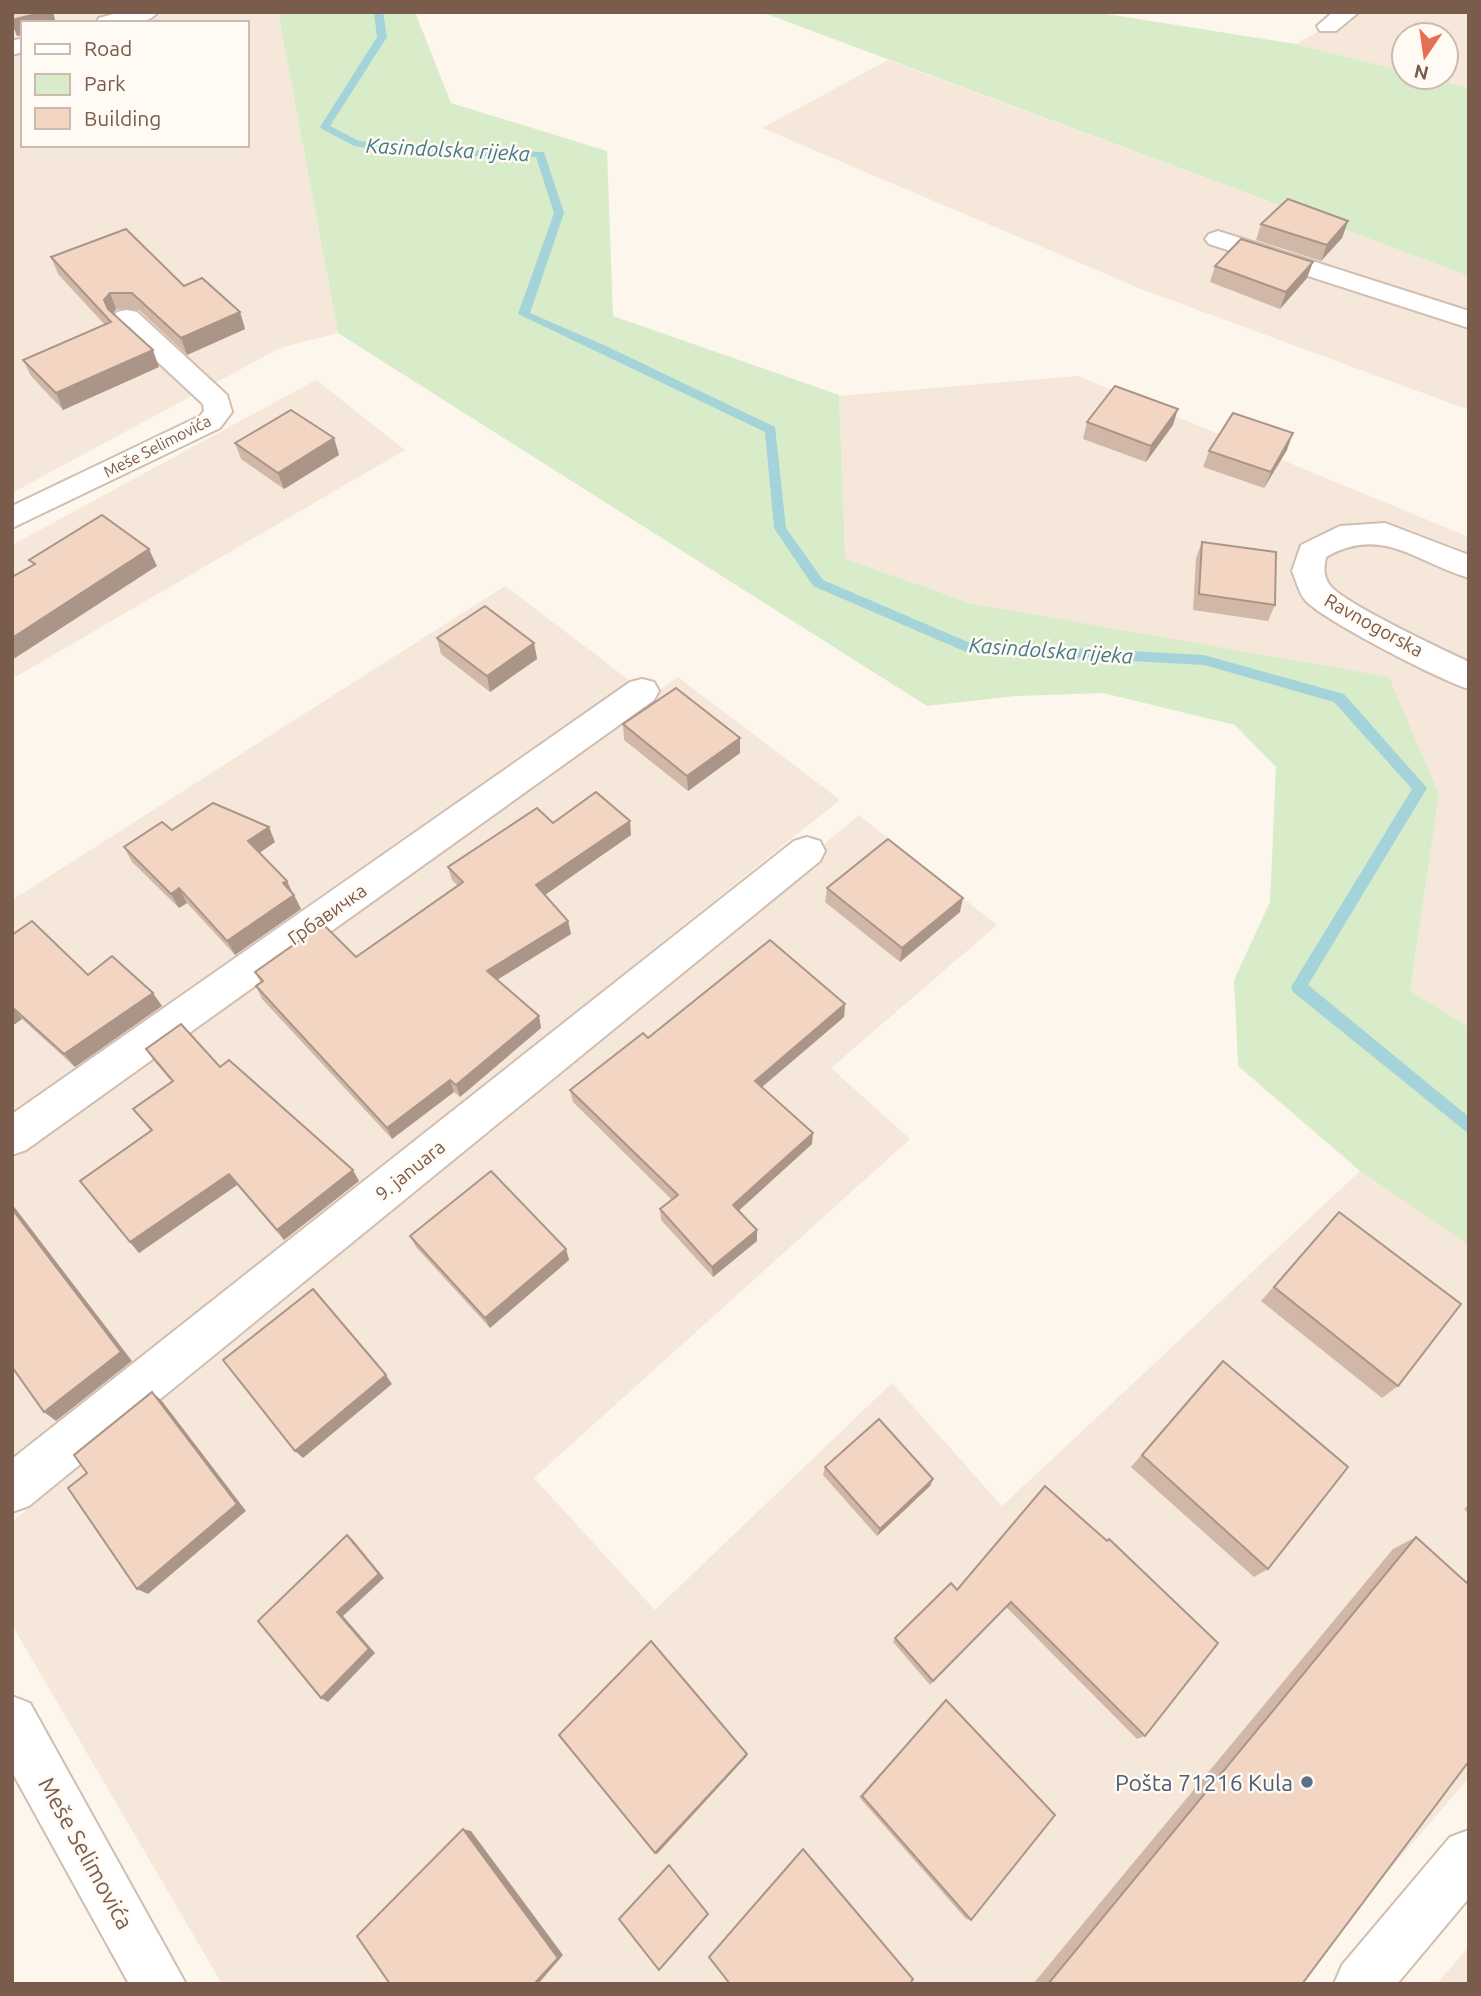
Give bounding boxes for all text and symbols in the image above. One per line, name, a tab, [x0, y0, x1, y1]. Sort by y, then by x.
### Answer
legend	[21, 21, 248, 147]
north arrow	[1390, 21, 1460, 91]
text: Road	[84, 36, 132, 60]
text: N	[1412, 60, 1431, 85]
text: Park	[84, 71, 126, 95]
text: Building	[84, 106, 161, 130]
water label: Kasindolska rijeka	[365, 133, 531, 165]
street label: Meše Selimovića	[100, 411, 214, 481]
street label: Ravnogorska	[1321, 589, 1427, 661]
water label: Kasindolska rijeka	[968, 632, 1134, 668]
street label: Грбавичка	[283, 879, 371, 949]
street label: 9. januara	[371, 1135, 449, 1205]
place label: Pošta 71216 Kula	[1115, 1770, 1293, 1795]
street label: Meše Selimovića	[34, 1773, 138, 1933]
marker: Pošta 71216 Kula	[1299, 1774, 1315, 1790]

